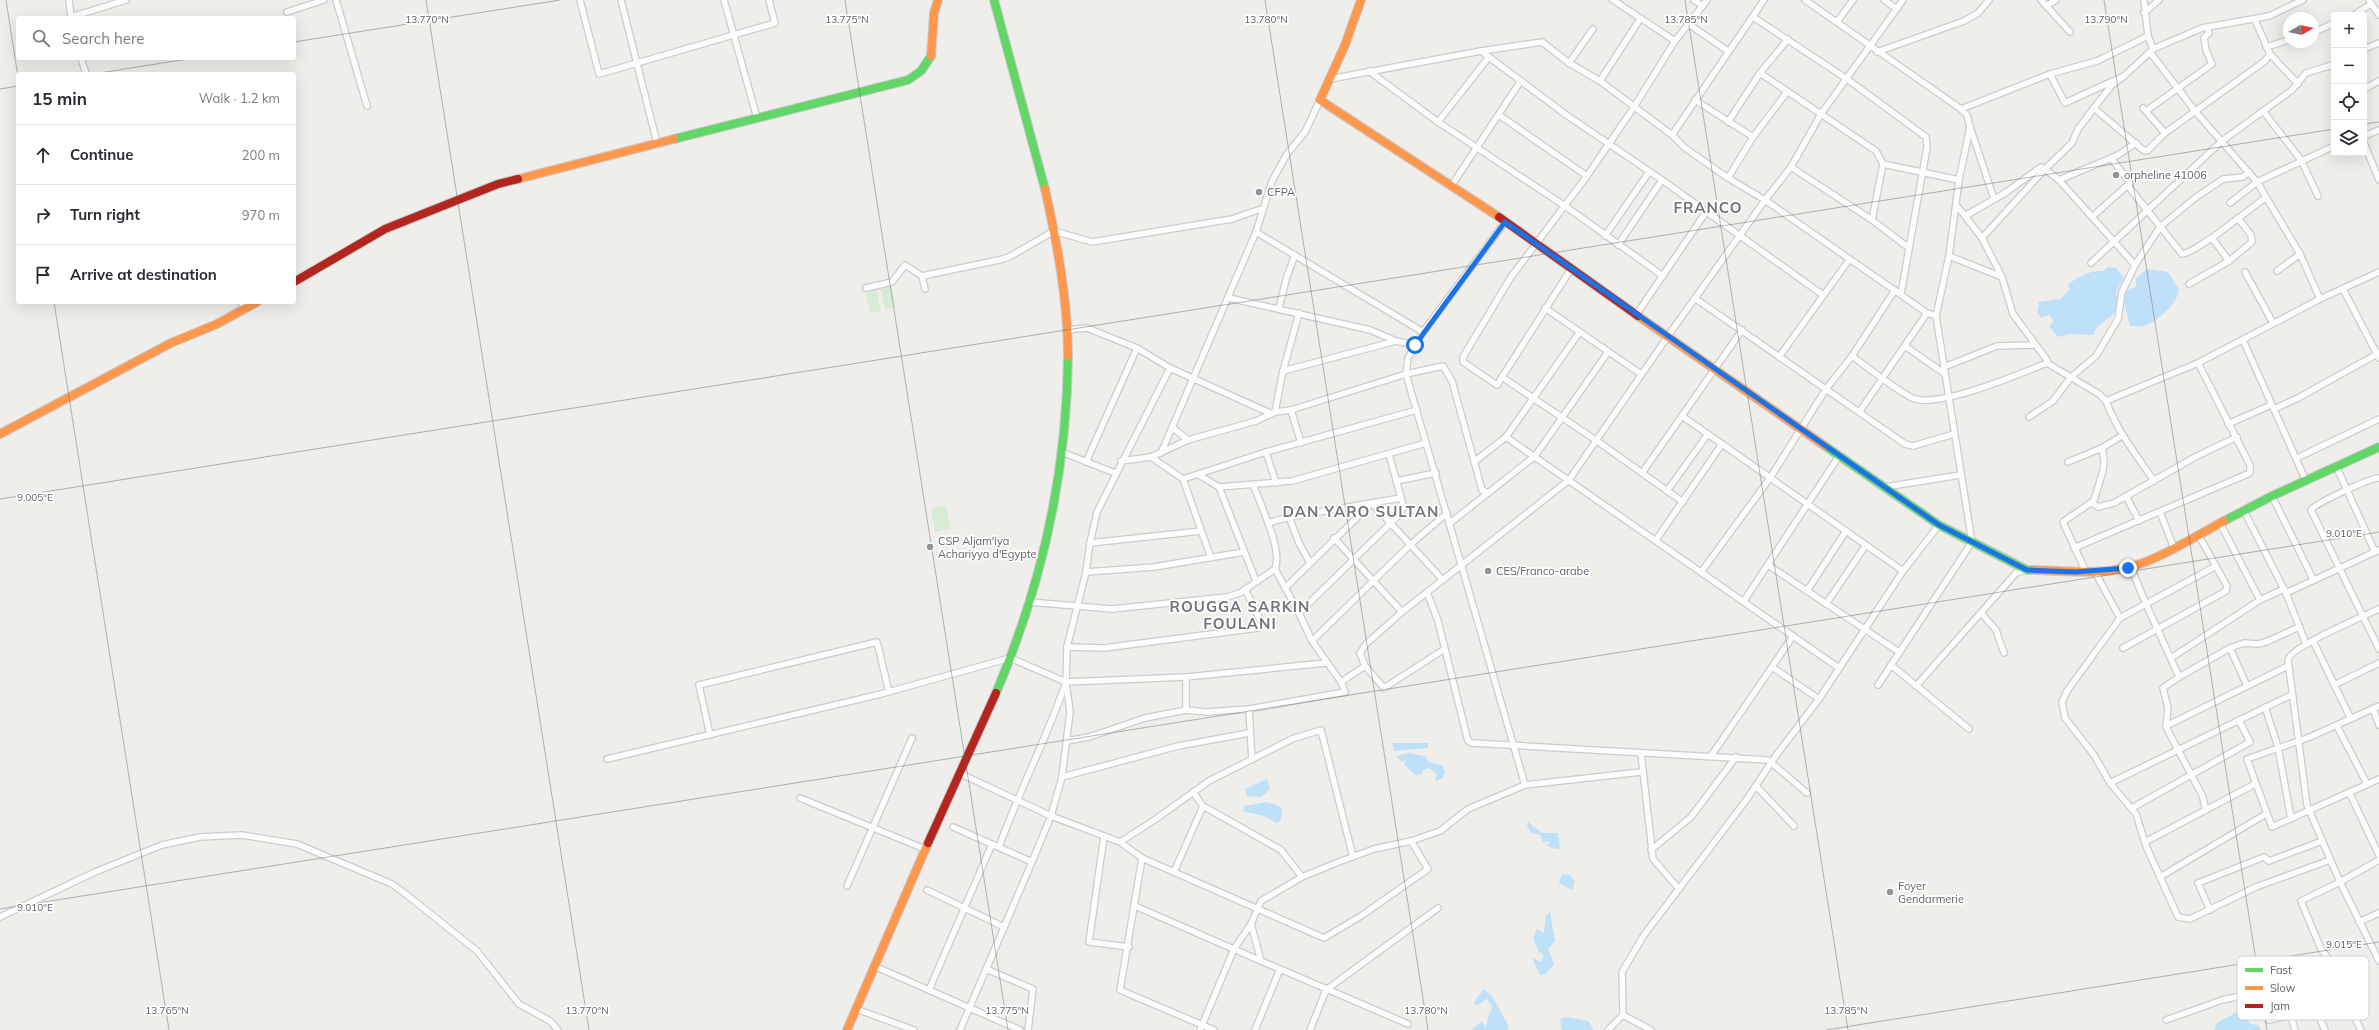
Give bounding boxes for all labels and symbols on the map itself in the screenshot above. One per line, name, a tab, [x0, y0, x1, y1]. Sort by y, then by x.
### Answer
north arrow	[2283, 12, 2319, 48]
text: 13.770°N	[405, 13, 449, 26]
text: 13.775°N	[825, 13, 869, 26]
text: 13.780°N	[1244, 13, 1288, 26]
text: 13.785°N	[1664, 13, 1708, 26]
text: 13.790°N	[2084, 13, 2128, 26]
place label: orpheline 41006	[2124, 168, 2207, 182]
marker: orpheline 41006	[2111, 170, 2121, 180]
place label: CFPA	[1267, 185, 1295, 199]
marker: CFPA	[1254, 187, 1264, 197]
district label: FRANCO	[1673, 198, 1743, 217]
route start	[1406, 336, 1424, 354]
text: 9.005°E	[17, 491, 53, 504]
district label: DAN YARO SULTAN	[1283, 502, 1439, 521]
text: 9.010°E	[2326, 527, 2362, 540]
place label: CSP Aljam'iya Achariyya d'Egypte	[938, 534, 1037, 561]
marker: CSP Aljam'iya Achariyya d'Egypte	[925, 542, 935, 552]
route end	[2119, 559, 2137, 577]
place label: CES/Franco-arabe	[1496, 564, 1589, 578]
marker: CES/Franco-arabe	[1483, 566, 1493, 576]
district label: ROUGGA SARKIN FOULANI	[1170, 597, 1310, 633]
place label: Foyer Gendarmerie	[1898, 879, 1964, 906]
marker: Foyer Gendarmerie	[1885, 887, 1895, 897]
text: 9.010°E	[17, 901, 53, 914]
text: 9.015°E	[2326, 938, 2362, 951]
legend	[2237, 956, 2369, 1020]
text: Fast	[2270, 963, 2292, 977]
text: Slow	[2270, 981, 2296, 995]
text: Jam	[2270, 999, 2290, 1013]
text: 13.765°N	[145, 1004, 189, 1017]
text: 13.770°N	[565, 1004, 609, 1017]
text: 13.775°N	[985, 1004, 1029, 1017]
text: 13.780°N	[1404, 1004, 1448, 1017]
text: 13.785°N	[1824, 1004, 1868, 1017]

